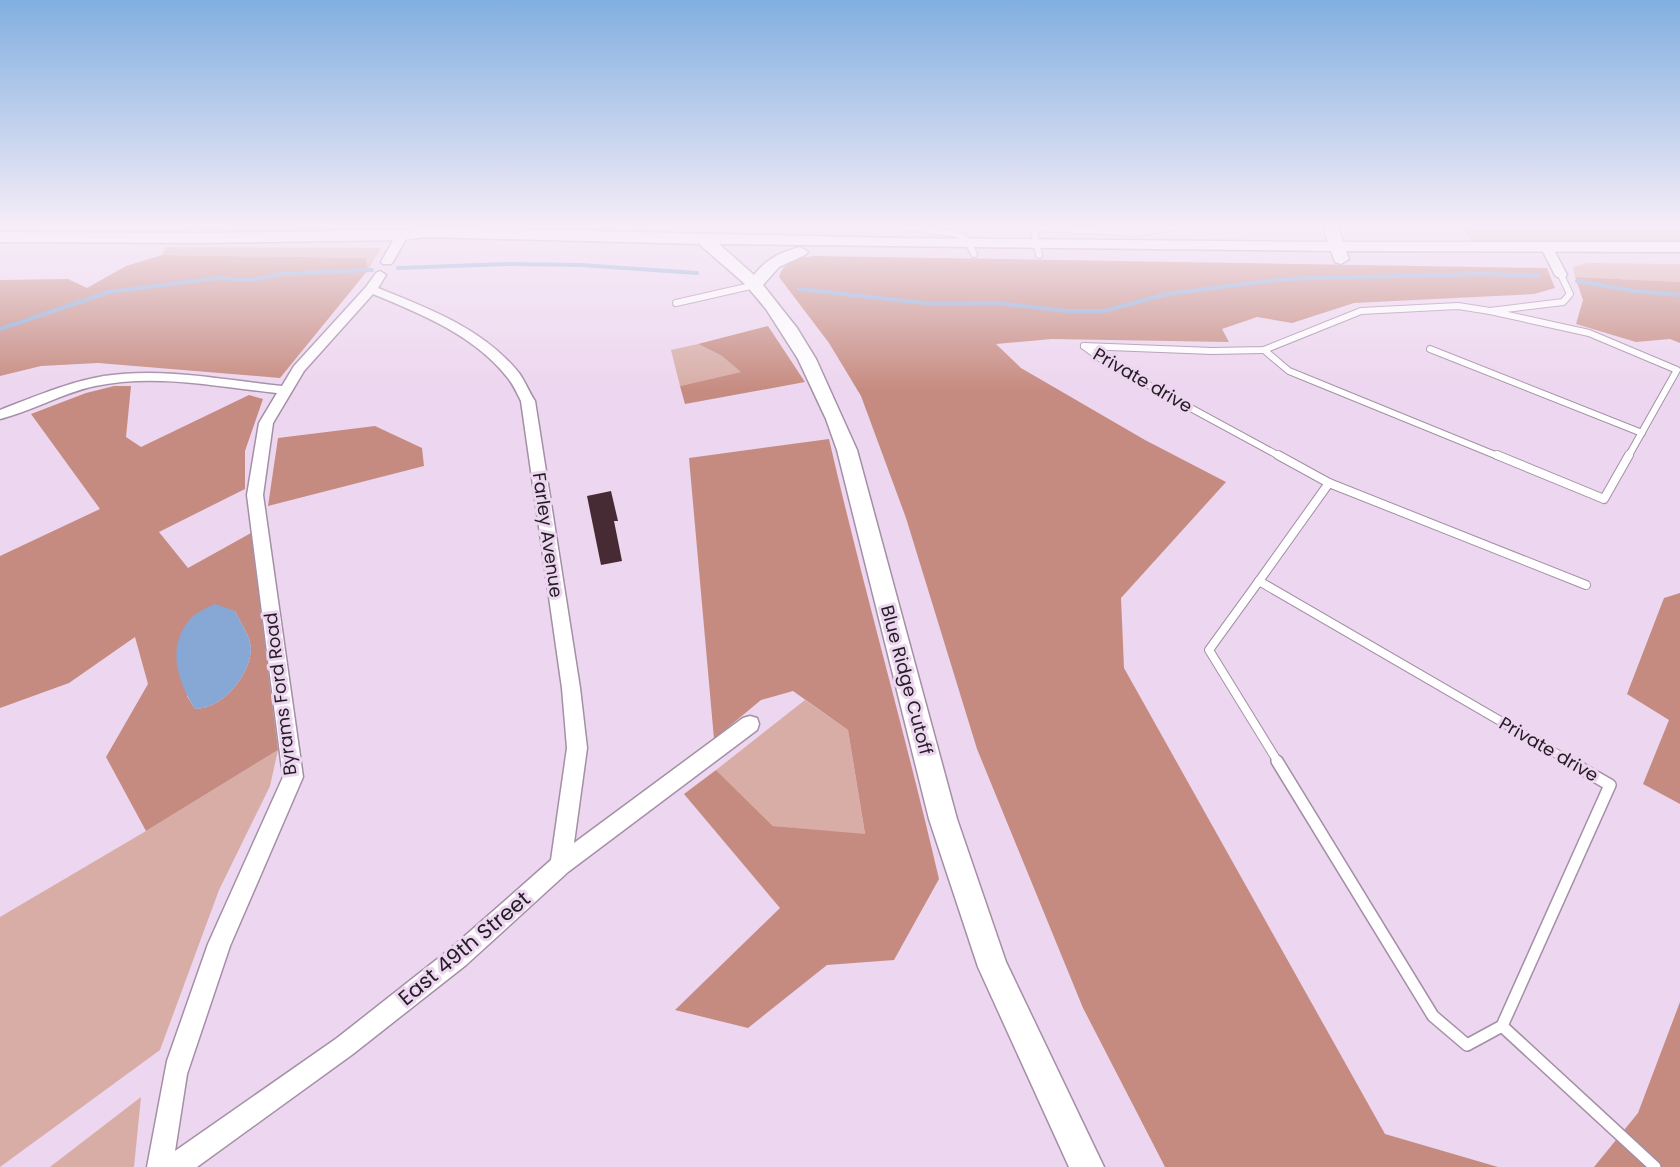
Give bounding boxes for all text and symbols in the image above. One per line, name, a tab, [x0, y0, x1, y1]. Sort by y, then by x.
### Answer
street label: Private drive	[1089, 341, 1197, 419]
street label: Farley Avenue	[527, 471, 569, 599]
street label: Blue Ridge Cutoff	[875, 602, 939, 758]
street label: Byrams Ford Road	[258, 611, 302, 777]
street label: Private drive	[1495, 710, 1603, 788]
street label: East 49th Street	[392, 884, 536, 1012]

